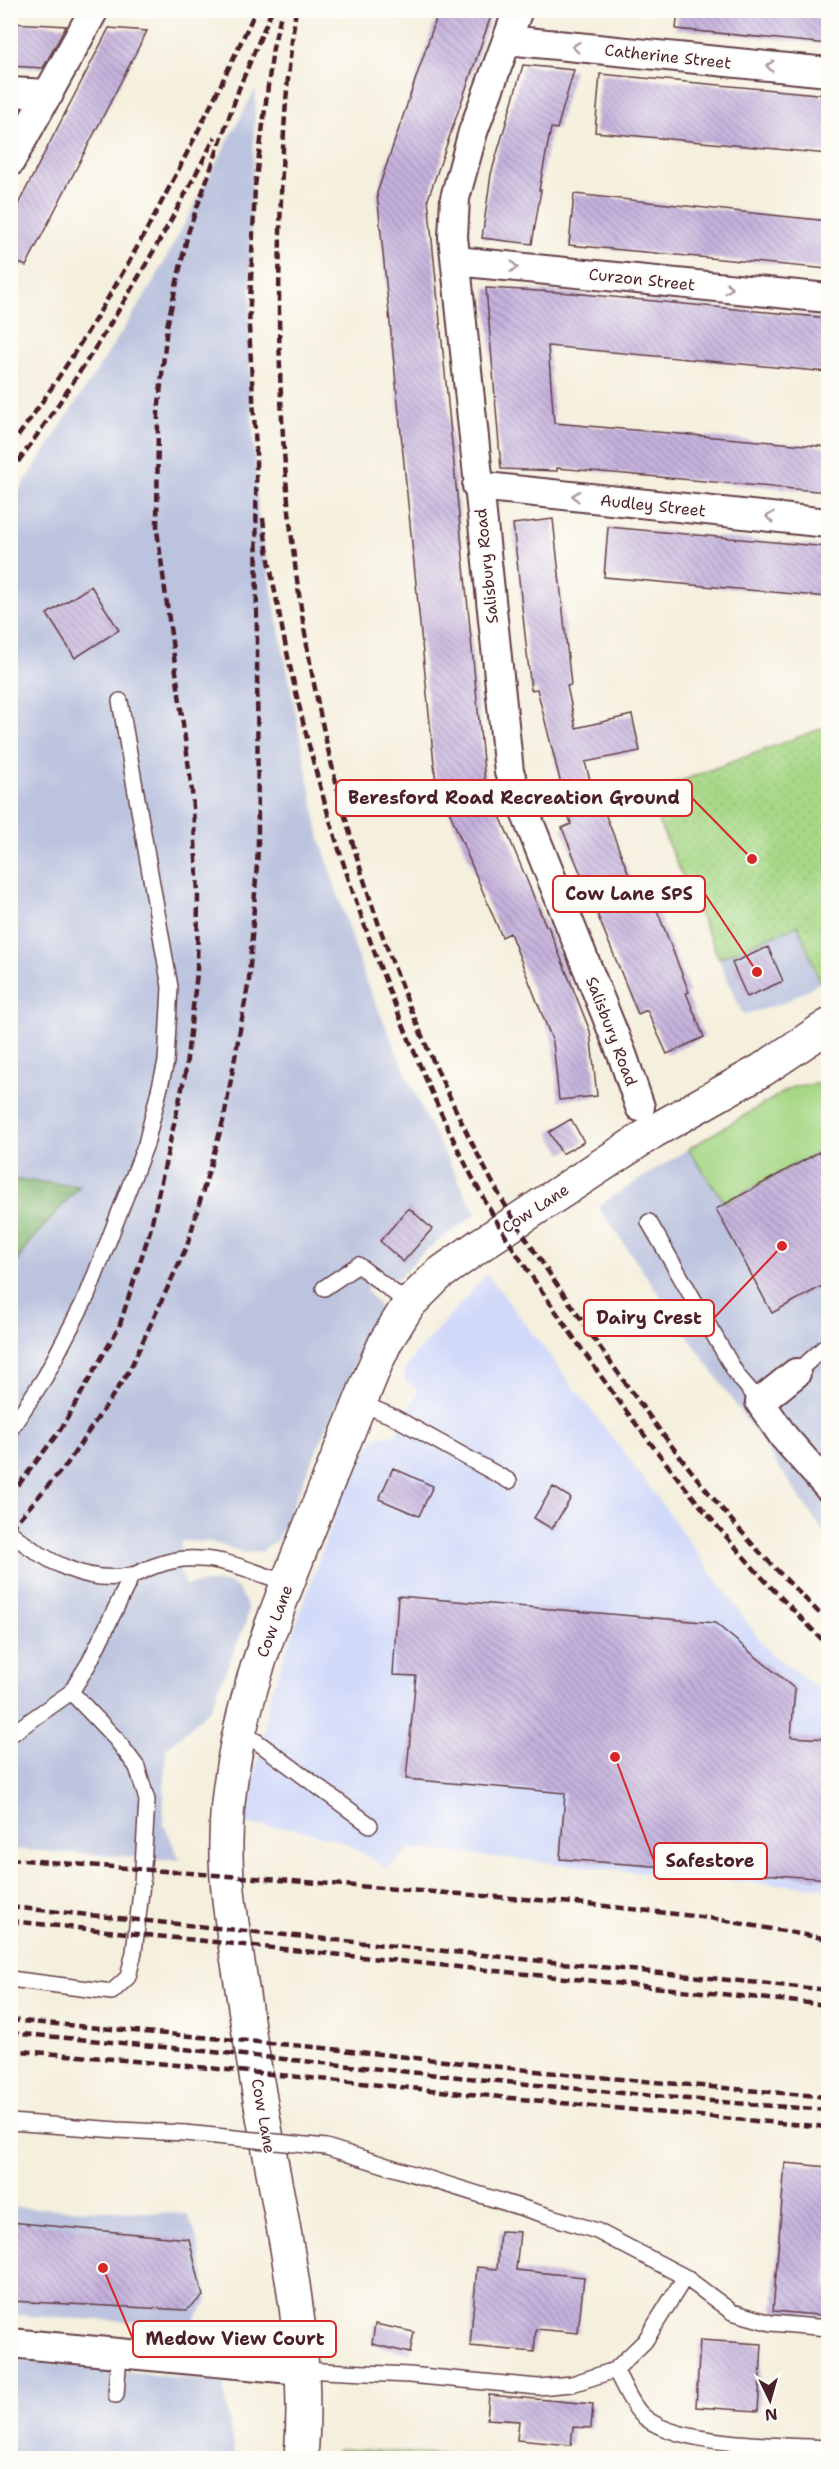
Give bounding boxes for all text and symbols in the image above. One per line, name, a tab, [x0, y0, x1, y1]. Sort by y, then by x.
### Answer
street label: Catherine Street	[604, 39, 732, 74]
one-way arrow	[572, 41, 581, 54]
one-way arrow	[766, 60, 775, 73]
one-way arrow	[510, 260, 519, 273]
street label: Curzon Street	[588, 263, 696, 296]
one-way arrow	[725, 281, 734, 294]
street label: Audley Street	[599, 490, 707, 521]
one-way arrow	[572, 491, 581, 503]
street label: Salisbury Road	[470, 507, 503, 625]
one-way arrow	[766, 511, 775, 524]
callout: Beresford Road Recreation Ground	[336, 780, 692, 816]
text: Beresford Road Recreation Ground	[348, 786, 680, 810]
callout: Cow Lane SPS	[553, 876, 705, 912]
text: Cow Lane SPS	[565, 882, 693, 906]
street label: Salisbury Road	[581, 973, 642, 1089]
street label: Cow Lane	[498, 1179, 573, 1238]
callout: Dairy Crest	[584, 1300, 714, 1336]
text: Dairy Crest	[596, 1306, 702, 1330]
street label: Cow Lane	[252, 1582, 297, 1660]
callout: Safestore	[654, 1843, 767, 1879]
text: Safestore	[665, 1849, 755, 1873]
street label: Cow Lane	[247, 2077, 280, 2155]
callout: Medow View Court	[133, 2321, 336, 2357]
text: Medow View Court	[146, 2327, 325, 2351]
north arrow	[740, 2370, 800, 2430]
text: N	[764, 2403, 778, 2425]

